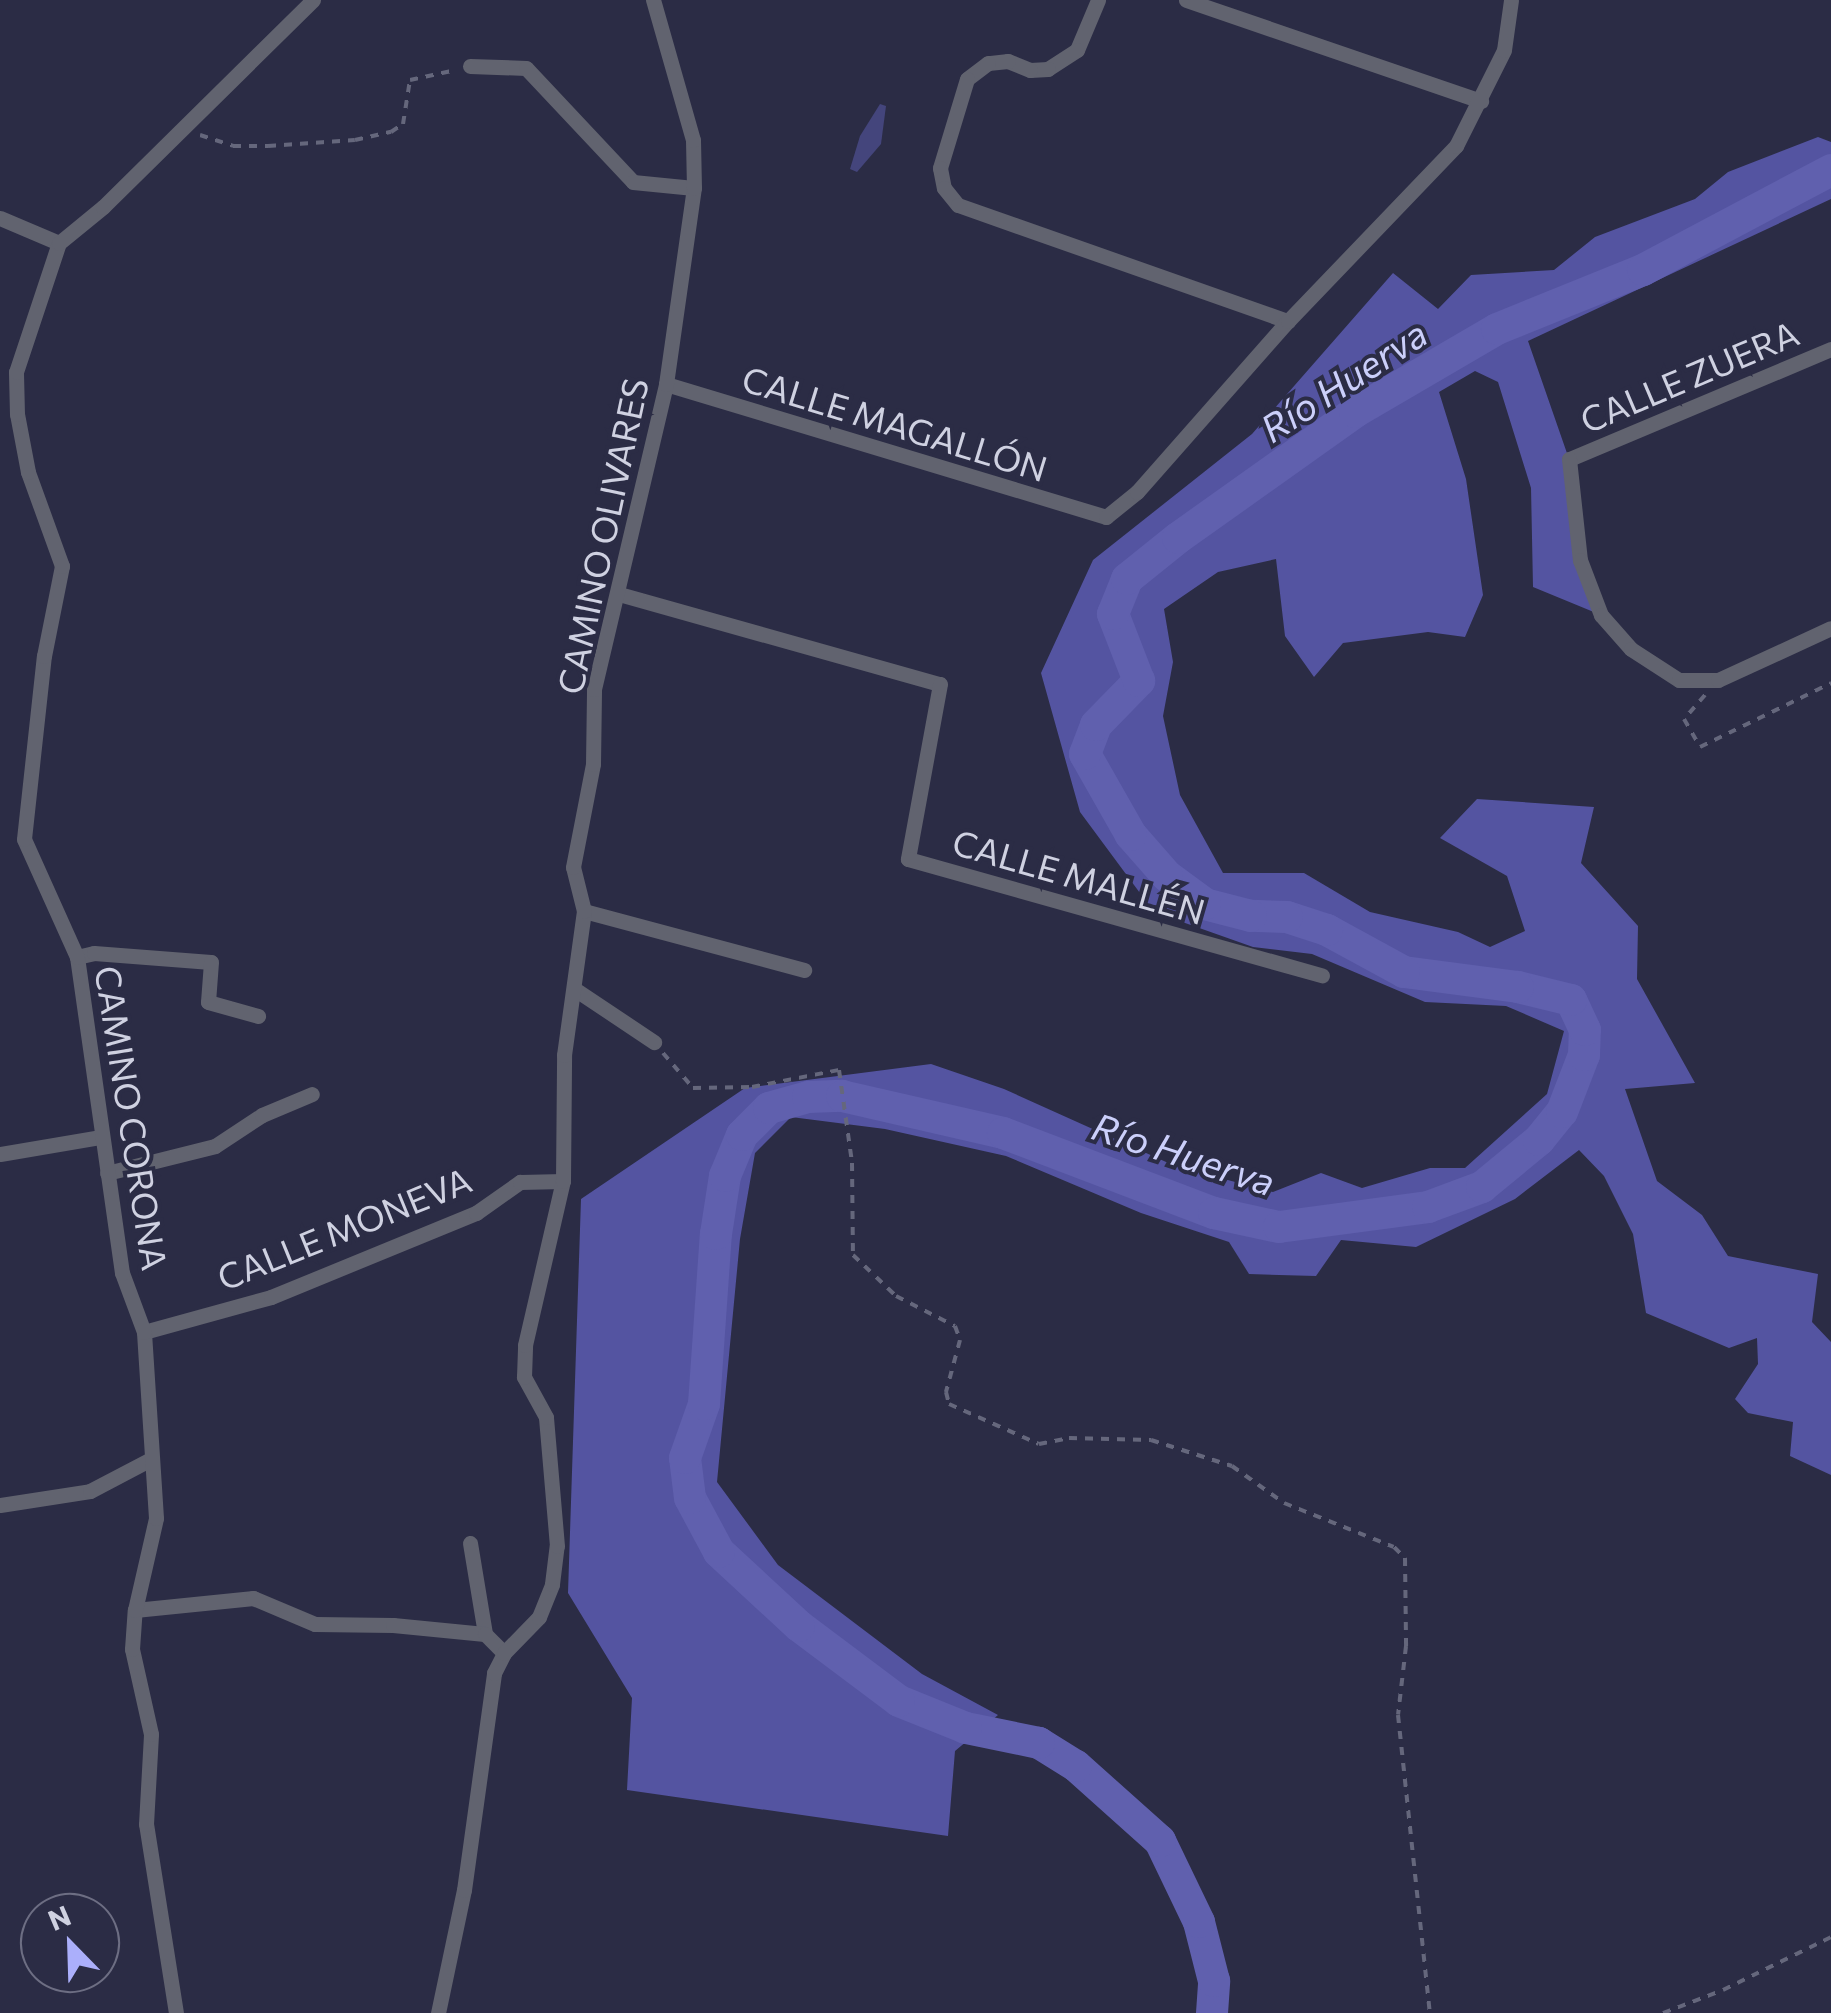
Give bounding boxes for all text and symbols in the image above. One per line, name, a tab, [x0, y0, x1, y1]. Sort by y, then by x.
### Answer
water label: Río Huerva	[1251, 309, 1435, 451]
street label: CALLE ZUERA	[1574, 311, 1804, 441]
street label: CALLE MAGALLÓN	[738, 357, 1052, 489]
street label: CAMINO OLIVARES	[548, 374, 656, 698]
street label: CALLE MALLÉN	[948, 820, 1210, 932]
street label: CAMINO CORONA	[87, 963, 177, 1273]
water label: Río Huerva	[1087, 1102, 1281, 1204]
street label: CALLE MONEVA	[211, 1158, 477, 1298]
north arrow	[20, 1893, 120, 1993]
text: N	[43, 1897, 75, 1937]

